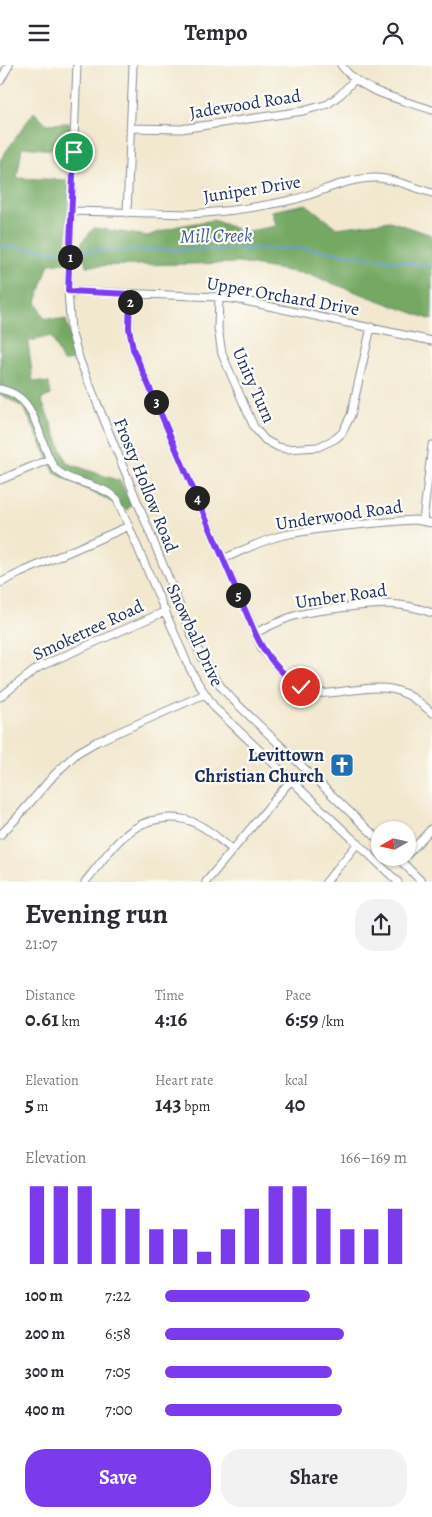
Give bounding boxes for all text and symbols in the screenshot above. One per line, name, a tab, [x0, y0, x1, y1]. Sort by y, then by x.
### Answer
text: Tempo	[184, 18, 248, 48]
icon: menu	[25, 19, 53, 47]
icon: person	[379, 19, 407, 47]
street label: Jadewood Road	[188, 83, 303, 125]
pin	[53, 131, 95, 173]
icon: arrive	[60, 138, 88, 166]
street label: Juniper Drive	[201, 169, 303, 209]
water label: Mill Creek	[180, 222, 252, 250]
pin: 1	[58, 245, 82, 269]
text: 1	[68, 248, 73, 267]
street label: Upper Orchard Drive	[205, 271, 361, 321]
pin: 2	[118, 289, 142, 315]
text: 2	[127, 293, 134, 312]
street label: Unity Turn	[227, 344, 281, 427]
pin: 3	[144, 389, 168, 415]
text: 3	[153, 393, 160, 412]
street label: Frosty Hollow Road	[108, 414, 184, 556]
pin: 4	[184, 485, 210, 511]
text: 4	[194, 489, 201, 508]
street label: Underwood Road	[274, 494, 404, 536]
street label: Umber Road	[294, 578, 389, 614]
street label: Snowball Drive	[161, 580, 229, 690]
pin: 5	[226, 583, 250, 607]
text: 5	[236, 586, 241, 605]
street label: Smoketree Road	[29, 594, 148, 666]
pin	[280, 666, 322, 708]
icon: check	[287, 673, 315, 701]
place label: Levittown Christian Church	[194, 743, 324, 788]
church icon: Levittown Christian Church	[329, 752, 355, 778]
north arrow	[371, 821, 416, 866]
map controls	[371, 821, 416, 866]
text: Evening run	[25, 895, 168, 933]
button: share	[355, 899, 407, 951]
text: 21:07	[25, 933, 57, 955]
text: Distance	[25, 986, 75, 1005]
text: Time	[155, 986, 184, 1005]
text: Pace	[285, 986, 311, 1005]
text: 0.61	[25, 1005, 59, 1033]
text: 4:16	[155, 1005, 187, 1033]
text: 6:59	[285, 1005, 319, 1033]
text: km	[59, 1012, 80, 1031]
text: /km	[319, 1012, 344, 1031]
text: Elevation	[25, 1071, 79, 1090]
text: Heart rate	[155, 1071, 213, 1090]
text: kcal	[285, 1071, 307, 1090]
text: 5	[25, 1090, 34, 1118]
text: 143	[155, 1090, 181, 1118]
text: 40	[285, 1090, 305, 1118]
text: m	[34, 1097, 48, 1116]
text: bpm	[181, 1097, 210, 1116]
text: Elevation	[25, 1147, 86, 1169]
text: 166–169 m	[340, 1147, 407, 1169]
text: 100 m	[25, 1285, 63, 1307]
text: 7:22	[105, 1285, 131, 1307]
text: 200 m	[25, 1323, 65, 1345]
text: 6:58	[105, 1323, 131, 1345]
text: 300 m	[25, 1361, 64, 1383]
text: 7:05	[105, 1361, 131, 1383]
text: 400 m	[25, 1399, 65, 1421]
text: 7:00	[105, 1399, 133, 1421]
button: Save	[25, 1449, 211, 1507]
button: Share	[221, 1449, 407, 1507]

